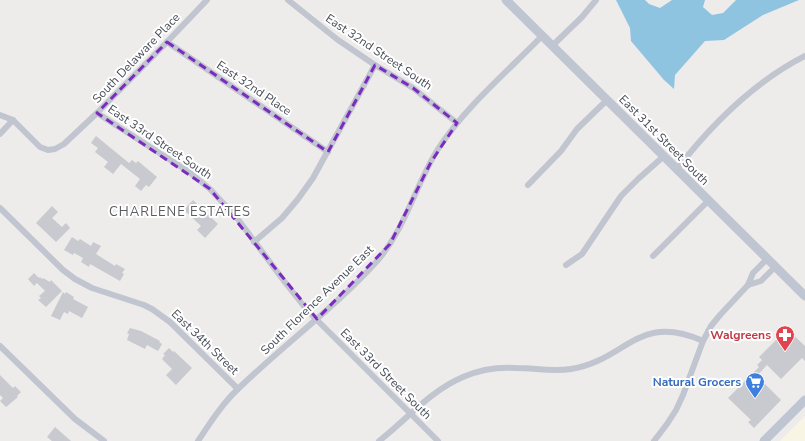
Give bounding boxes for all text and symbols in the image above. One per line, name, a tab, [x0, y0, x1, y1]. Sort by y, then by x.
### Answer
street label: South Delaware Place	[89, 10, 183, 106]
street label: East 32nd Street South	[323, 10, 435, 94]
street label: East 32nd Place	[214, 57, 294, 119]
street label: East 31st Street South	[615, 91, 713, 189]
street label: East 33rd Street South	[105, 101, 215, 183]
district label: CHARLENE ESTATES	[109, 203, 251, 221]
street label: South Florence Avenue East	[257, 241, 377, 358]
street label: East 34th Street	[168, 306, 243, 379]
pharmacy icon: Walgreens	[774, 324, 796, 352]
street label: East 33rd Street South	[337, 325, 435, 423]
place label: Walgreens	[710, 327, 771, 343]
supermarket icon: Natural Grocers	[744, 371, 766, 399]
place label: Natural Grocers	[653, 374, 741, 390]

